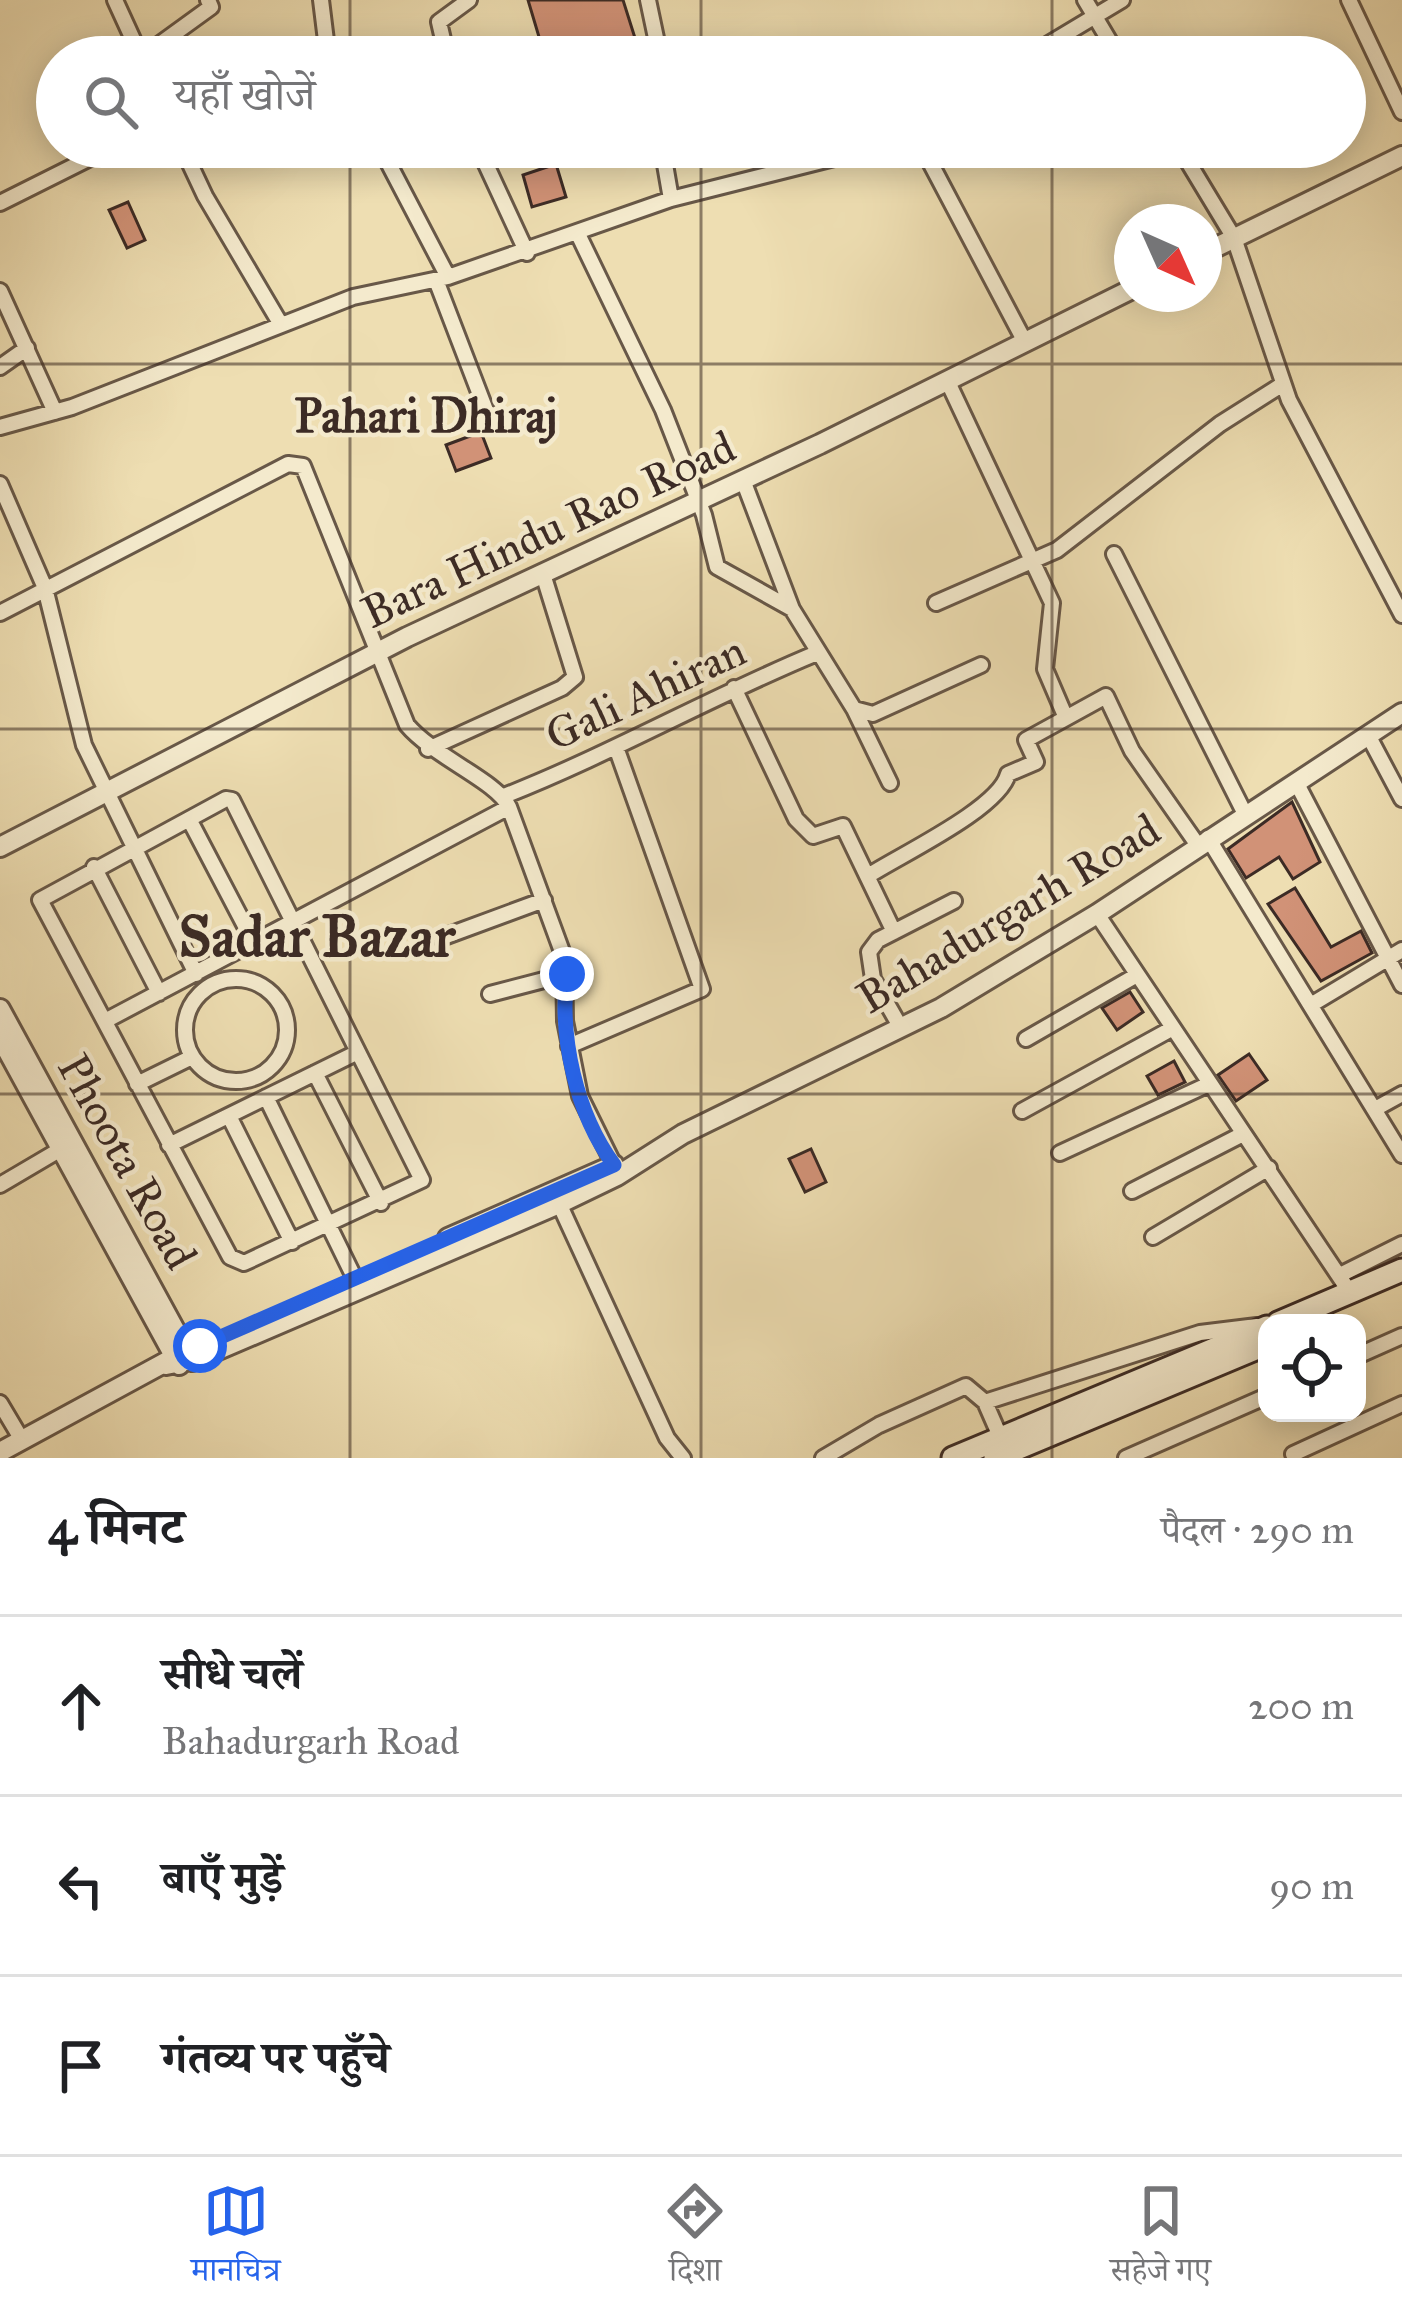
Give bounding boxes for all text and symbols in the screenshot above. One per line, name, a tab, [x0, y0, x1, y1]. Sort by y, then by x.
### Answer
search box	[36, 36, 1366, 168]
text: यहाँ खोजें	[174, 67, 315, 122]
icon: search	[78, 69, 144, 135]
north arrow	[1114, 204, 1222, 312]
district label: Pahari Dhiraj	[295, 386, 557, 445]
street label: Bara Hindu Rao Road	[353, 419, 744, 640]
street label: Gali Ahiran	[537, 622, 754, 763]
street label: Bahadurgarh Road	[847, 801, 1170, 1025]
district label: Sadar Bazar	[179, 902, 457, 972]
route end	[540, 947, 594, 1001]
street label: Phoota Road	[46, 1044, 209, 1279]
map controls	[1258, 1314, 1366, 1422]
button: locate	[1258, 1314, 1366, 1422]
route start	[173, 1319, 227, 1373]
text: 4 मिनट	[48, 1496, 184, 1558]
text: पैदल · 290 m	[1161, 1506, 1354, 1554]
text: सीधे चलें	[162, 1646, 302, 1701]
icon: ahead	[48, 1673, 114, 1739]
text: 200 m	[1248, 1682, 1354, 1730]
text: Bahadurgarh Road	[162, 1717, 460, 1765]
text: बाएँ मुड़ें	[162, 1850, 283, 1905]
icon: left	[48, 1853, 114, 1919]
text: 90 m	[1269, 1862, 1354, 1910]
text: गंतव्य पर पहुँचे	[162, 2030, 390, 2085]
icon: arrive	[48, 2033, 114, 2099]
tab: मानचित्र	[191, 2178, 280, 2302]
tab: दिशा	[662, 2178, 728, 2302]
tab: सहेजे गए	[1110, 2178, 1211, 2302]

